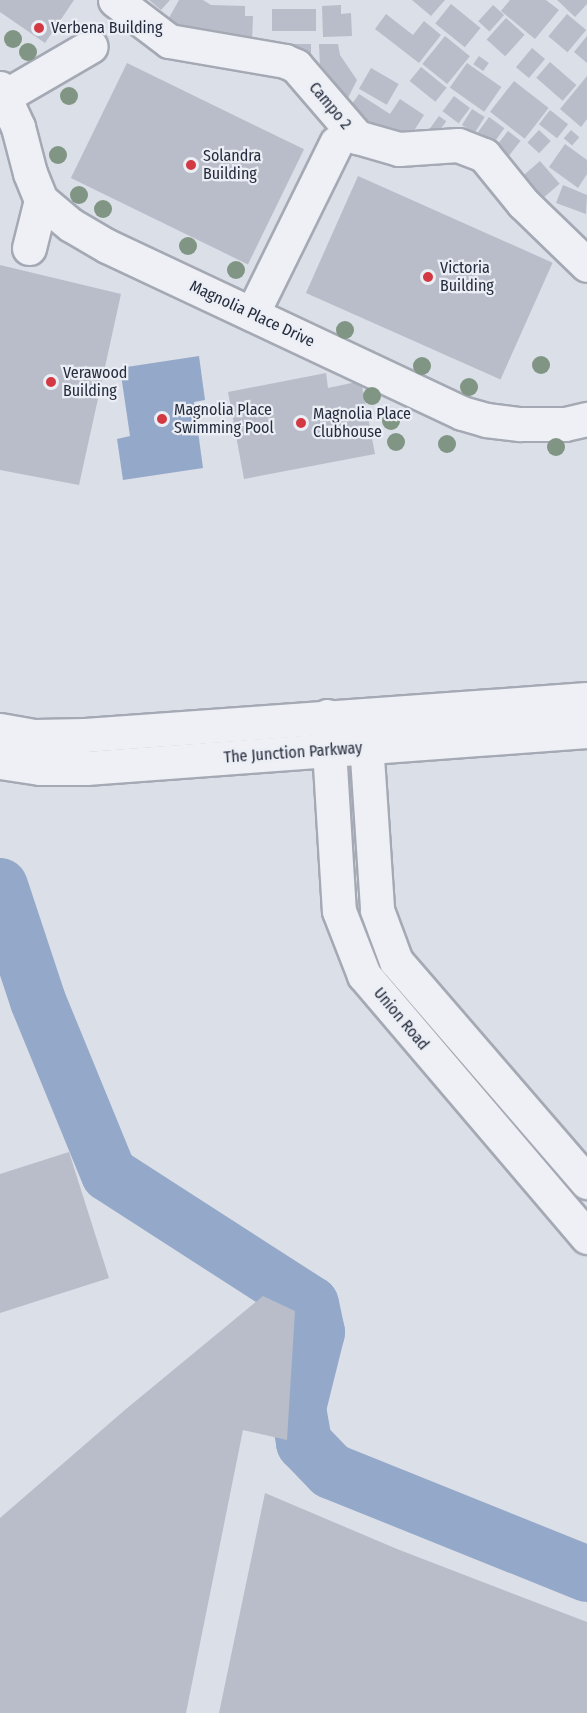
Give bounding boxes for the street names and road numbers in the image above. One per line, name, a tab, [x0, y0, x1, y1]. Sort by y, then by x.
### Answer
street label: Campo 2	[305, 78, 355, 134]
street label: Magnolia Place Drive	[187, 277, 317, 351]
street label: The Junction Parkway	[223, 739, 363, 767]
street label: Union Road	[369, 984, 433, 1054]

